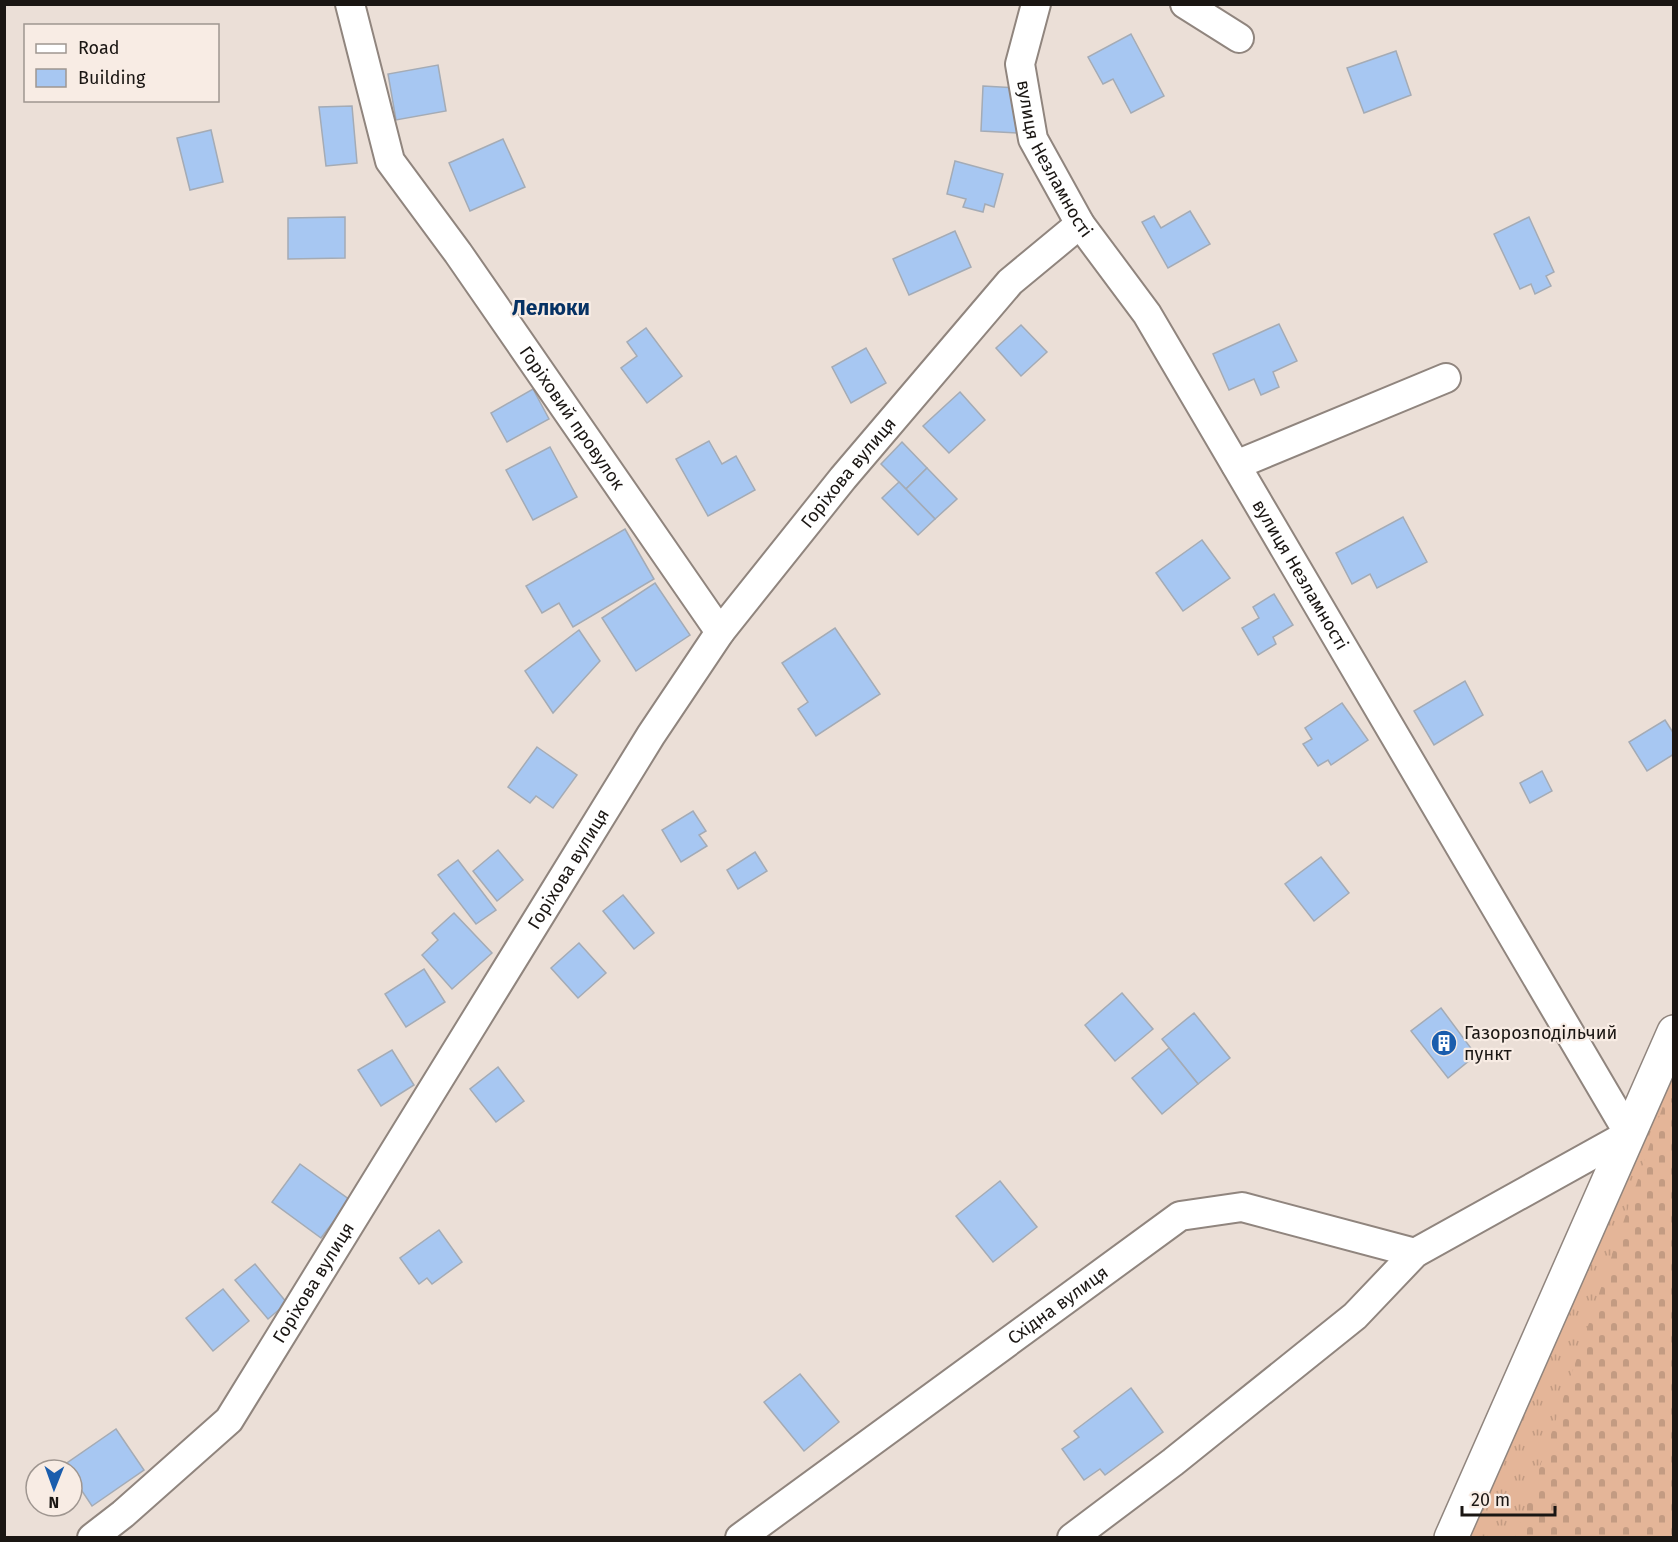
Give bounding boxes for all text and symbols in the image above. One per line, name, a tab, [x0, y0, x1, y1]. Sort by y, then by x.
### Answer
legend	[24, 24, 219, 102]
text: Road	[78, 37, 120, 59]
text: Building	[78, 67, 146, 89]
street label: вулиця Незламності	[1012, 78, 1097, 242]
district label: Лелюки	[512, 295, 590, 321]
street label: Горіховий провулок	[515, 342, 630, 495]
street label: Горіхова вулиця	[796, 413, 901, 533]
street label: вулиця Незламності	[1248, 496, 1353, 654]
street label: Горіхова вулиця	[523, 805, 614, 933]
place label: Газорозподільчий пункт	[1464, 1022, 1617, 1065]
building icon: Газорозподільчий пункт	[1429, 1028, 1459, 1058]
street label: Горіхова вулиця	[268, 1219, 359, 1347]
street label: Східна вулиця	[1003, 1261, 1113, 1349]
north arrow	[24, 1458, 84, 1518]
scale bar	[1462, 1479, 1555, 1517]
text: 20 m	[1471, 1489, 1510, 1511]
text: N	[48, 1493, 59, 1512]

